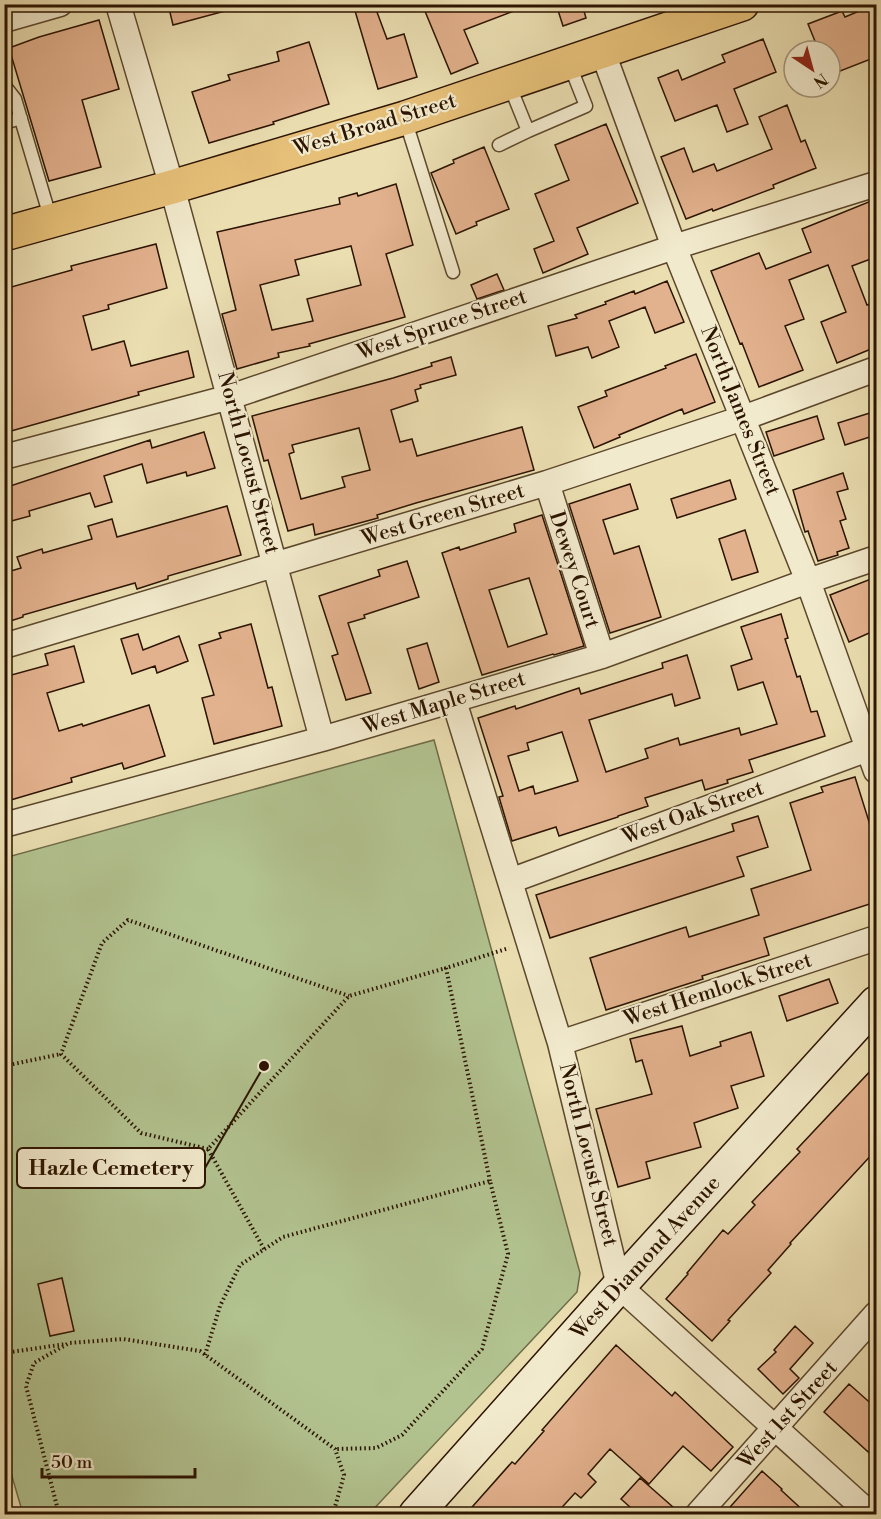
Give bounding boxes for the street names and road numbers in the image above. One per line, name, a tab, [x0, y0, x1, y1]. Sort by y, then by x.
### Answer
street label: West Broad Street	[290, 88, 460, 162]
street label: West Spruce Street	[353, 284, 531, 367]
street label: North James Street	[694, 322, 786, 500]
street label: North Locust Street	[211, 369, 285, 558]
street label: West Green Street	[357, 478, 528, 552]
street label: Dewey Court	[543, 508, 605, 632]
street label: West Maple Street	[358, 666, 529, 740]
street label: West Oak Street	[618, 775, 768, 851]
street label: West Hemlock Street	[620, 947, 816, 1033]
street label: North Locust Street	[553, 1061, 623, 1250]
street label: West Diamond Avenue	[565, 1171, 726, 1346]
street label: West 1st Street	[732, 1355, 844, 1475]

